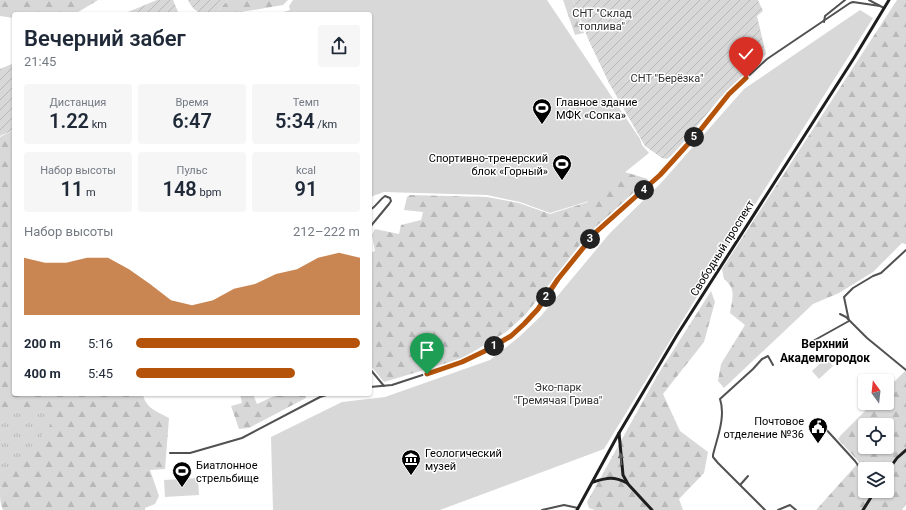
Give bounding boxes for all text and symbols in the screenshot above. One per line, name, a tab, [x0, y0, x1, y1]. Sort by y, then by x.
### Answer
park label: СНТ "Склад топлива"	[572, 7, 632, 33]
button: share	[318, 25, 360, 67]
text: Вечерний забег	[24, 26, 186, 51]
pin	[729, 37, 763, 78]
icon: check	[735, 43, 757, 65]
text: 21:45	[24, 54, 56, 69]
park label: СНТ "Берёзка"	[631, 72, 703, 85]
text: Дистанция	[50, 96, 106, 109]
text: Время	[175, 96, 209, 109]
text: Темп	[293, 96, 319, 109]
place label: Главное здание МФК «Сопка»	[556, 96, 638, 122]
sports icon: Главное здание МФК «Сопка»	[531, 97, 553, 125]
text: 1.22	[49, 109, 89, 133]
text: 6:47	[172, 109, 212, 133]
text: 5:34	[275, 109, 315, 133]
text: km	[89, 118, 107, 131]
text: /km	[315, 118, 337, 131]
pin: 5	[684, 127, 704, 147]
text: 5	[691, 130, 697, 143]
place label: Спортивно-тренерский блок «Горный»	[429, 152, 548, 178]
sports icon: Спортивно-тренерский блок «Горный»	[551, 153, 573, 181]
text: Набор высоты	[40, 164, 116, 177]
text: Пульс	[177, 164, 207, 177]
text: kcal	[296, 164, 316, 177]
text: 11	[60, 177, 83, 201]
text: 148	[162, 177, 197, 201]
text: 91	[295, 177, 317, 201]
pin: 4	[634, 180, 654, 200]
text: 4	[641, 183, 647, 196]
text: m	[83, 186, 96, 199]
text: bpm	[197, 186, 222, 199]
street label: Свободный проспект	[688, 197, 758, 298]
text: Набор высоты	[24, 224, 113, 239]
text: 212–222 m	[293, 224, 360, 239]
pin: 3	[580, 229, 600, 249]
text: 3	[587, 232, 593, 245]
pin: 2	[536, 287, 556, 307]
text: 2	[543, 290, 549, 303]
pin	[410, 333, 444, 374]
text: 200 m	[24, 336, 61, 351]
text: 5:16	[88, 336, 113, 351]
pin: 1	[484, 336, 504, 356]
district label: Верхний Академгородок	[780, 337, 870, 365]
icon: arrive	[416, 339, 438, 361]
text: 1	[491, 339, 497, 352]
text: 400 m	[24, 366, 61, 381]
text: 5:45	[88, 366, 113, 381]
north arrow	[858, 374, 894, 410]
map controls	[858, 374, 894, 498]
park label: Эко-парк "Гремячая Грива"	[514, 381, 602, 407]
place label: Почтовое отделение №36	[723, 415, 804, 441]
public building icon: Почтовое отделение №36	[807, 416, 829, 444]
button: locate	[858, 418, 894, 454]
place label: Геологический музей	[425, 447, 502, 473]
museum icon: Геологический музей	[400, 448, 422, 476]
one-way arrow	[617, 453, 624, 465]
place label: Биатлонное стрельбище	[196, 459, 259, 485]
sports icon: Биатлонное стрельбище	[171, 460, 193, 488]
button: layers	[858, 462, 894, 498]

